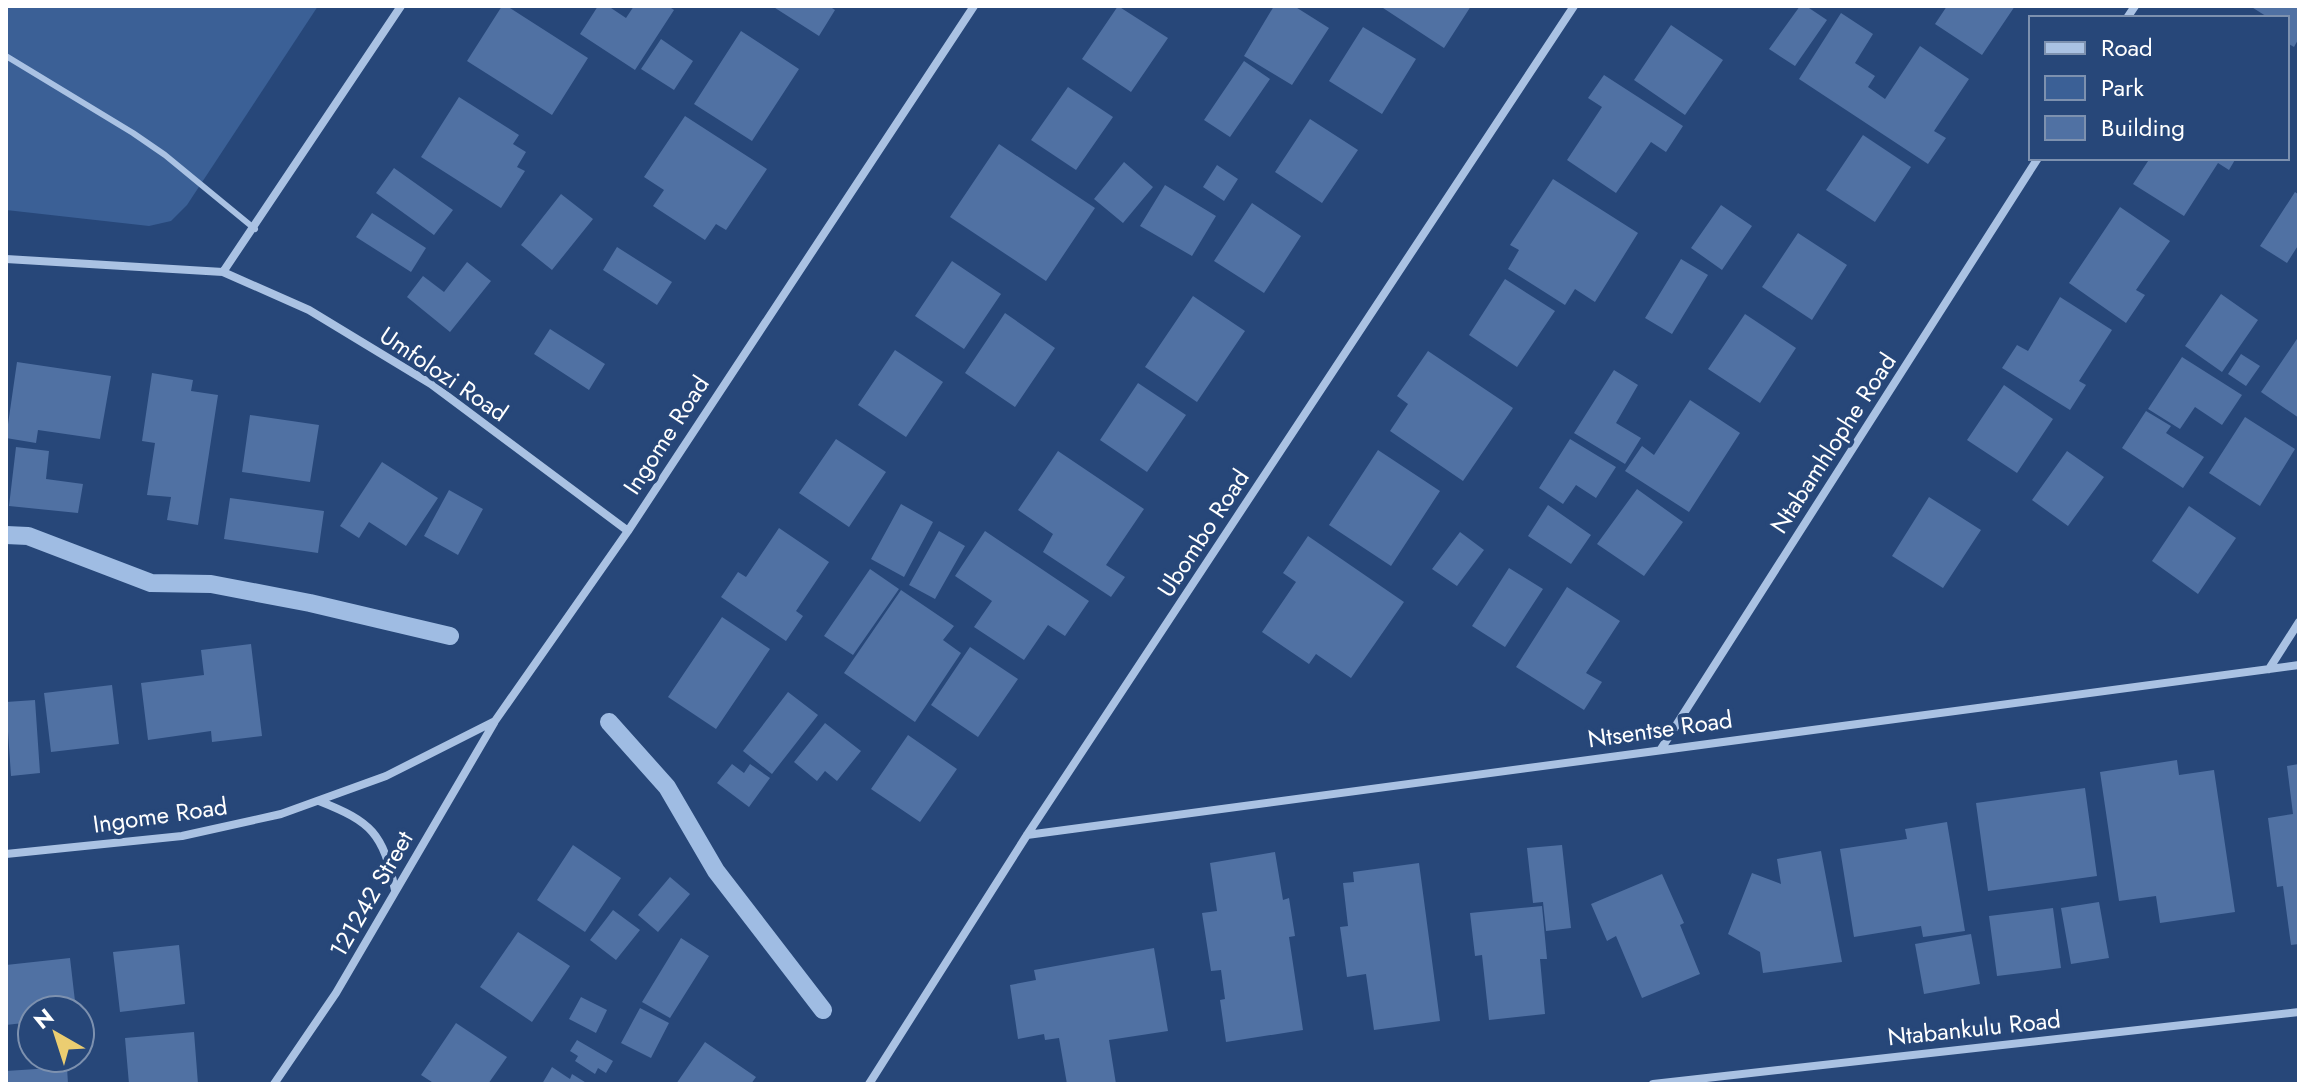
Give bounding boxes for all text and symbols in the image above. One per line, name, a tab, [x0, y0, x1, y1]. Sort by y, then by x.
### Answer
legend	[2029, 16, 2289, 160]
text: Road	[2101, 30, 2153, 65]
text: Park	[2101, 70, 2144, 105]
text: Building	[2101, 110, 2185, 145]
street label: Umfolozi Road	[373, 318, 515, 430]
street label: Ntabamhlophe Road	[1761, 346, 1905, 540]
street label: Ingome Road	[614, 369, 718, 501]
street label: Ubombo Road	[1148, 462, 1258, 604]
street label: Ntsentse Road	[1585, 702, 1735, 756]
street label: Ingome Road	[91, 788, 229, 842]
street label: 121242 Street	[321, 824, 422, 964]
north arrow	[16, 994, 96, 1074]
text: N	[27, 1001, 60, 1036]
street label: Ntabankulu Road	[1886, 1002, 2062, 1054]

